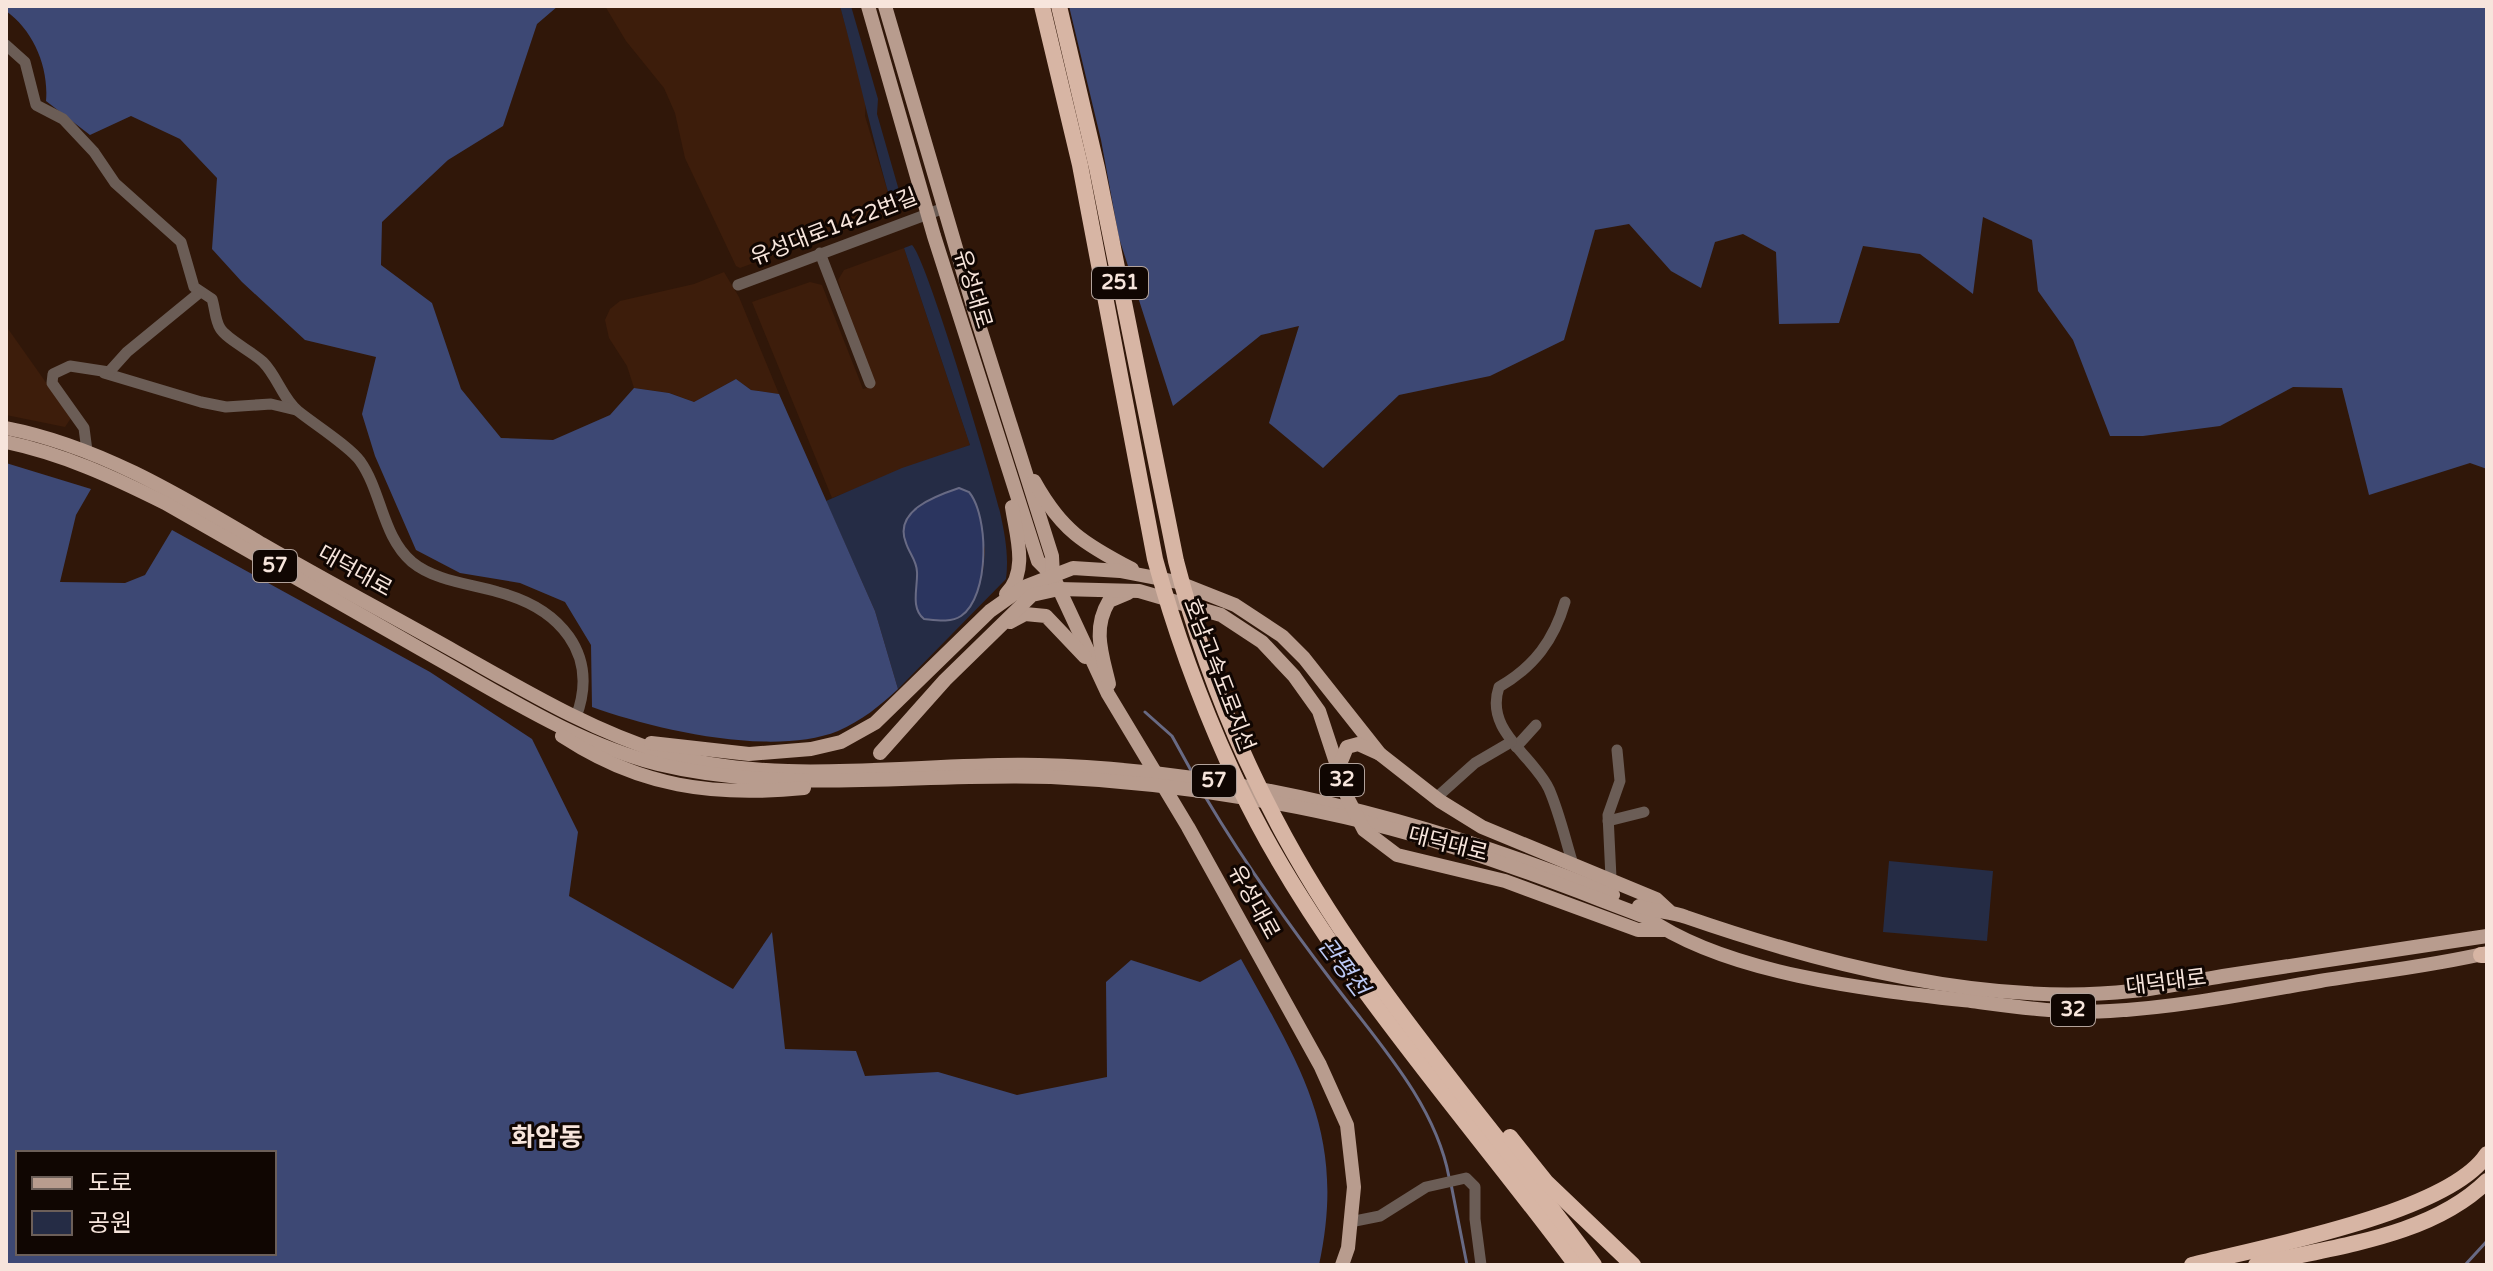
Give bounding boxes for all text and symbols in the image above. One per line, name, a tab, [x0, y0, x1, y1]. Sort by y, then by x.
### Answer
street label: 유성대로1422번길	[747, 183, 921, 271]
street label: 유성대로	[949, 246, 997, 332]
road number: 251	[1092, 267, 1148, 299]
street label: 대덕대로	[313, 540, 397, 602]
road number: 57	[253, 550, 297, 582]
street label: 호남고속도로지선	[1178, 595, 1260, 755]
road number: 32	[1320, 764, 1364, 796]
road number: 57	[1192, 765, 1236, 797]
street label: 대덕대로	[1406, 822, 1490, 866]
street label: 유성대로	[1223, 860, 1285, 944]
water label: 관평천	[1311, 932, 1376, 1005]
street label: 대덕대로	[2124, 964, 2208, 1000]
road number: 32	[2051, 994, 2095, 1026]
district label: 화암동	[511, 1122, 583, 1153]
legend	[16, 1151, 276, 1255]
text: 도로	[88, 1169, 132, 1198]
text: 공원	[88, 1209, 132, 1238]

